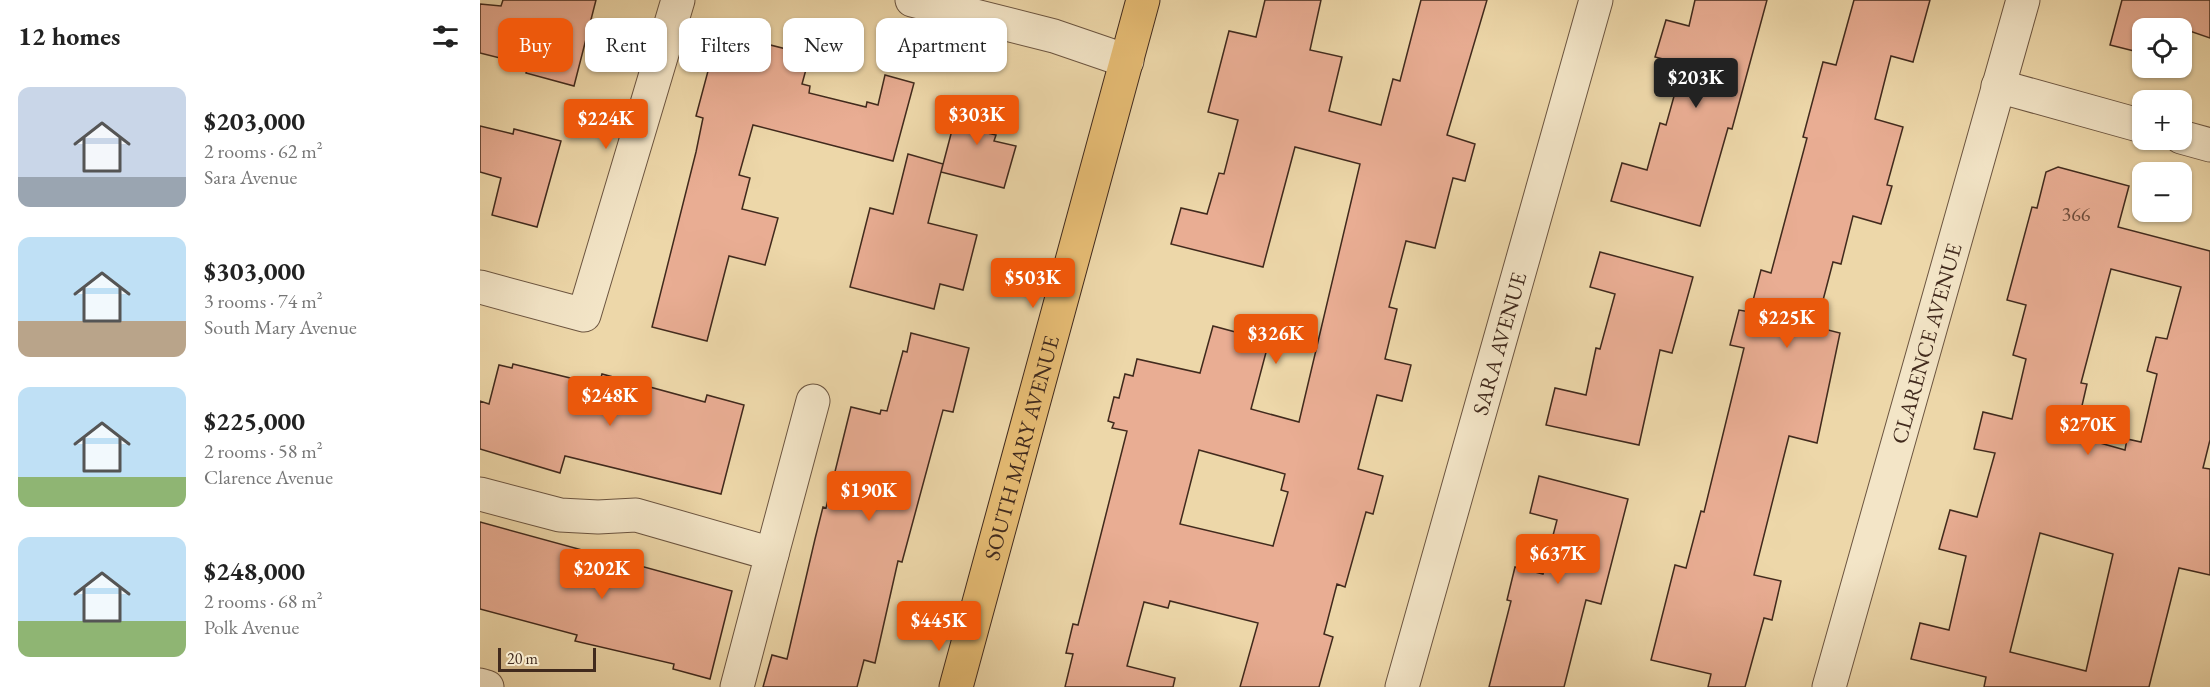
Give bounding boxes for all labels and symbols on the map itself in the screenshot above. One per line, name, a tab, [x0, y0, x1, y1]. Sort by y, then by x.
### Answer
pin: $203K	[1654, 58, 1738, 109]
pin: $303K	[935, 95, 1019, 146]
pin: $224K	[564, 99, 648, 150]
house number: 366	[2062, 201, 2091, 227]
street label: CLARENCE AVENUE	[1884, 240, 1969, 447]
pin: $503K	[991, 258, 1075, 309]
street label: SARA AVENUE	[1466, 269, 1533, 418]
pin: $225K	[1745, 298, 1829, 349]
pin: $326K	[1234, 314, 1318, 365]
street label: SOUTH MARY AVENUE	[977, 332, 1066, 564]
pin: $248K	[568, 376, 652, 427]
pin: $270K	[2046, 405, 2130, 456]
pin: $190K	[827, 471, 911, 522]
pin: $637K	[1516, 534, 1600, 585]
pin: $202K	[560, 549, 644, 600]
pin: $445K	[897, 601, 981, 652]
scale bar	[498, 645, 596, 672]

